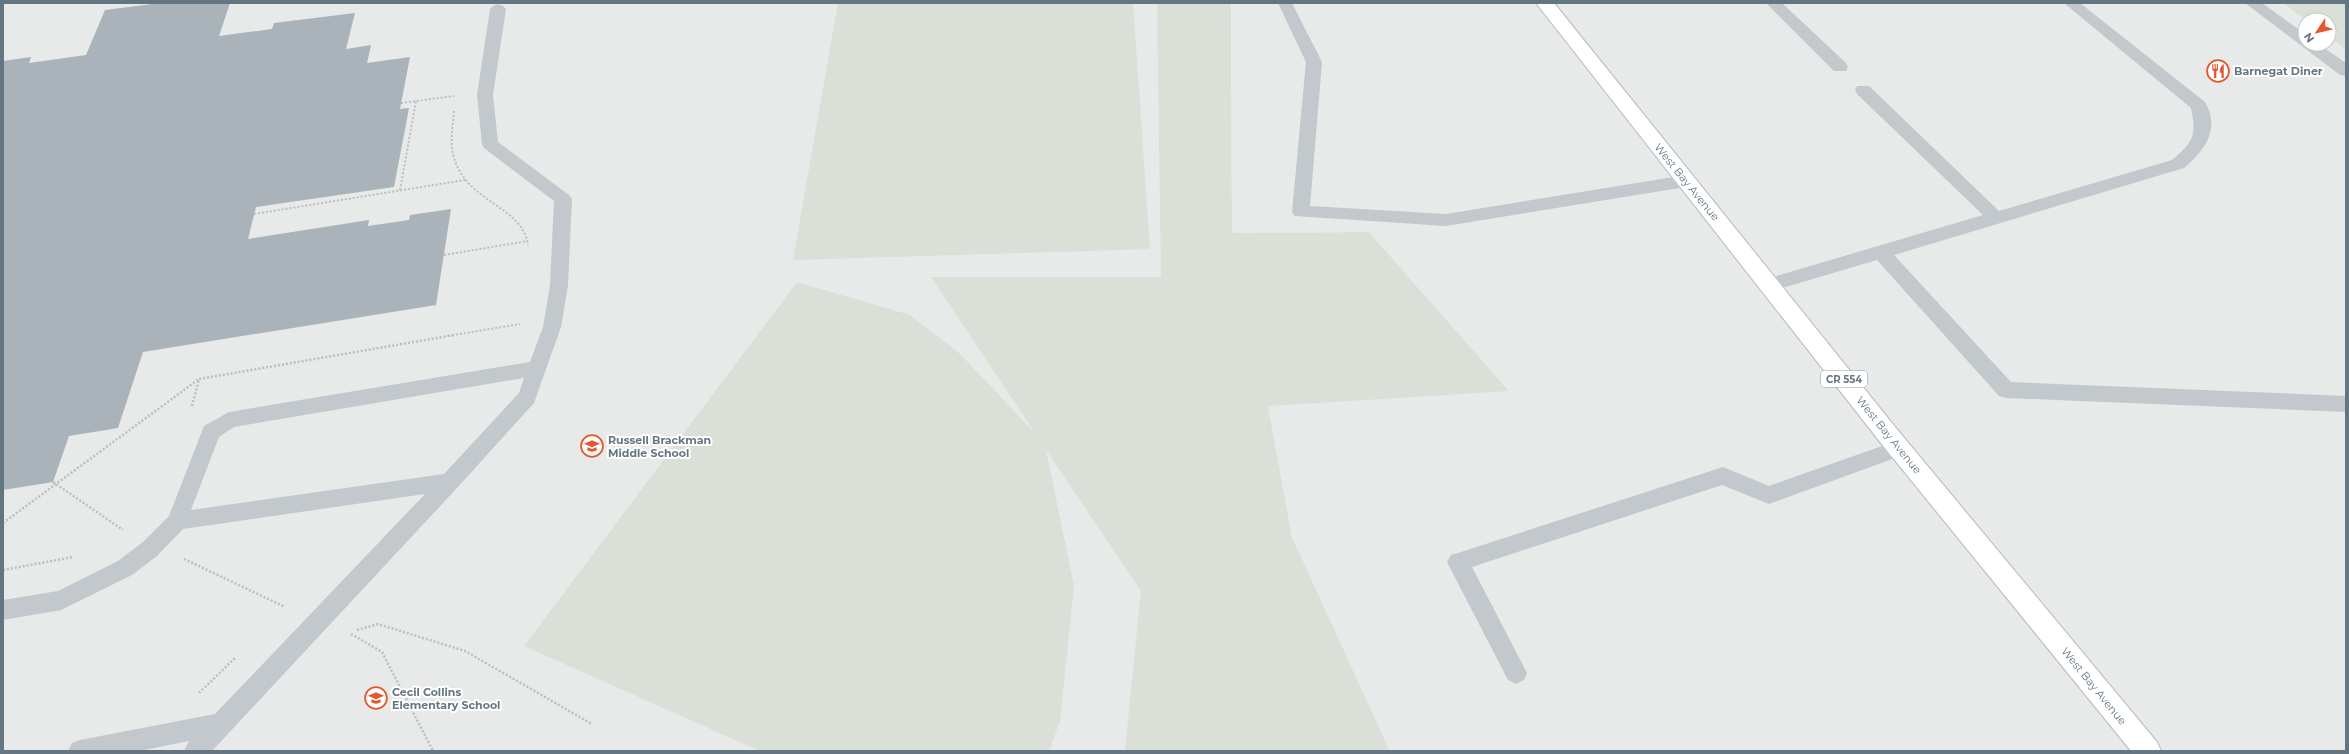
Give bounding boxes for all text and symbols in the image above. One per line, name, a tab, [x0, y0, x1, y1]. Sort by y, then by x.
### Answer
north arrow	[2297, 12, 2337, 52]
text: N	[2301, 30, 2317, 45]
restaurant icon: Barnegat Diner	[2205, 58, 2231, 84]
place label: Barnegat Diner	[2234, 64, 2323, 78]
street label: West Bay Avenue	[1651, 140, 1723, 224]
road number: CR 554	[1821, 371, 1867, 387]
street label: West Bay Avenue	[1853, 393, 1925, 477]
school or university icon: Russell Brackman Middle School	[579, 433, 605, 459]
place label: Russell Brackman Middle School	[608, 433, 711, 460]
street label: West Bay Avenue	[2058, 644, 2130, 728]
school or university icon: Cecil Collins Elementary School	[363, 685, 389, 711]
place label: Cecil Collins Elementary School	[392, 685, 500, 712]

